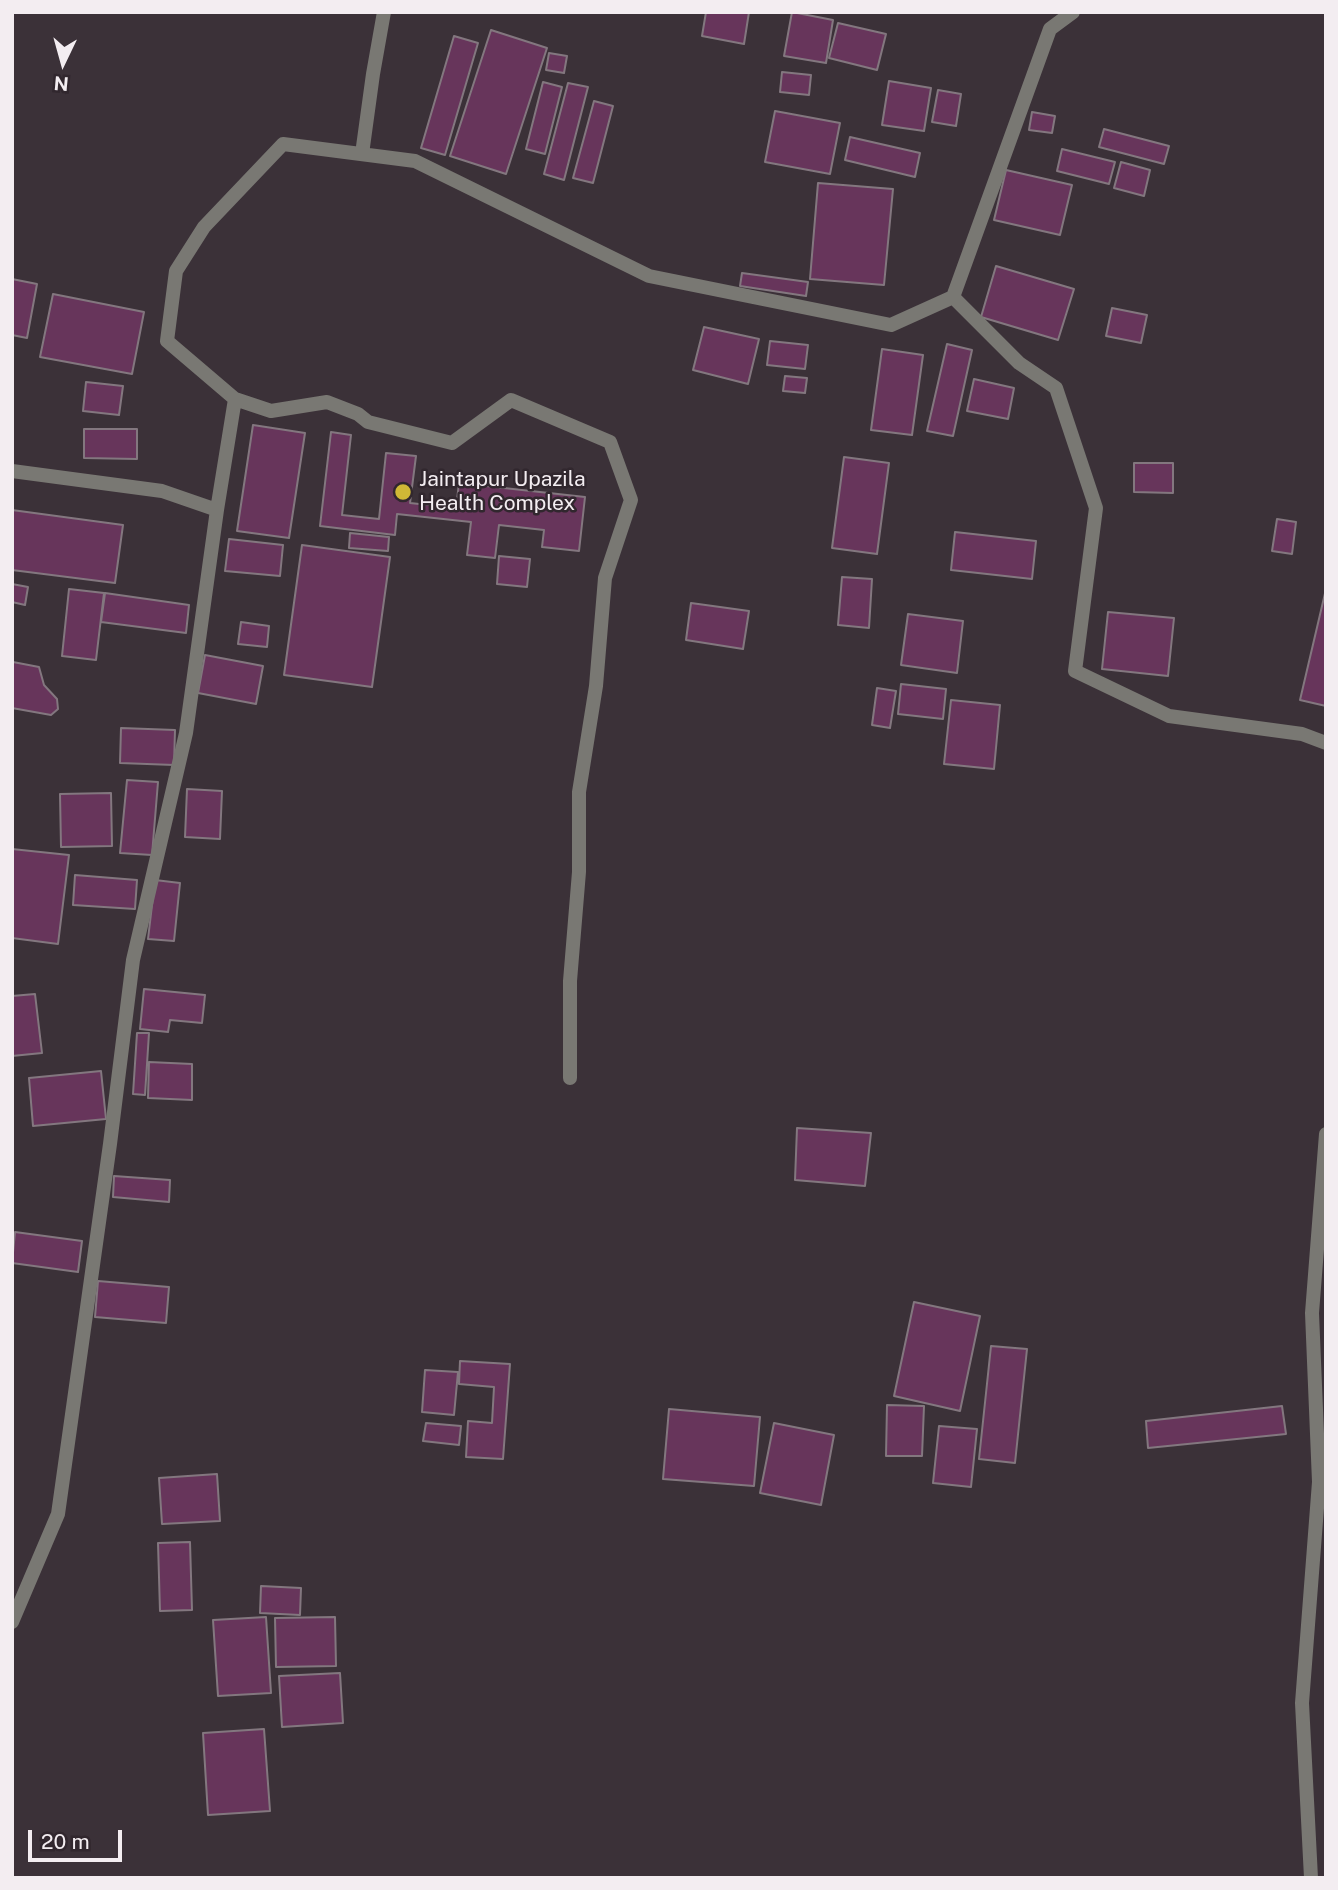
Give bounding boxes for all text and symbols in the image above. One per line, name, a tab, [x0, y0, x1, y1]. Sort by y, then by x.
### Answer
north arrow	[28, 28, 98, 98]
text: N	[53, 72, 70, 96]
place label: Jaintapur Upazila Health Complex	[419, 467, 586, 517]
marker: Jaintapur Upazila Health Complex	[393, 482, 413, 502]
scale bar	[32, 1816, 126, 1860]
text: 20 m	[41, 1829, 90, 1854]

